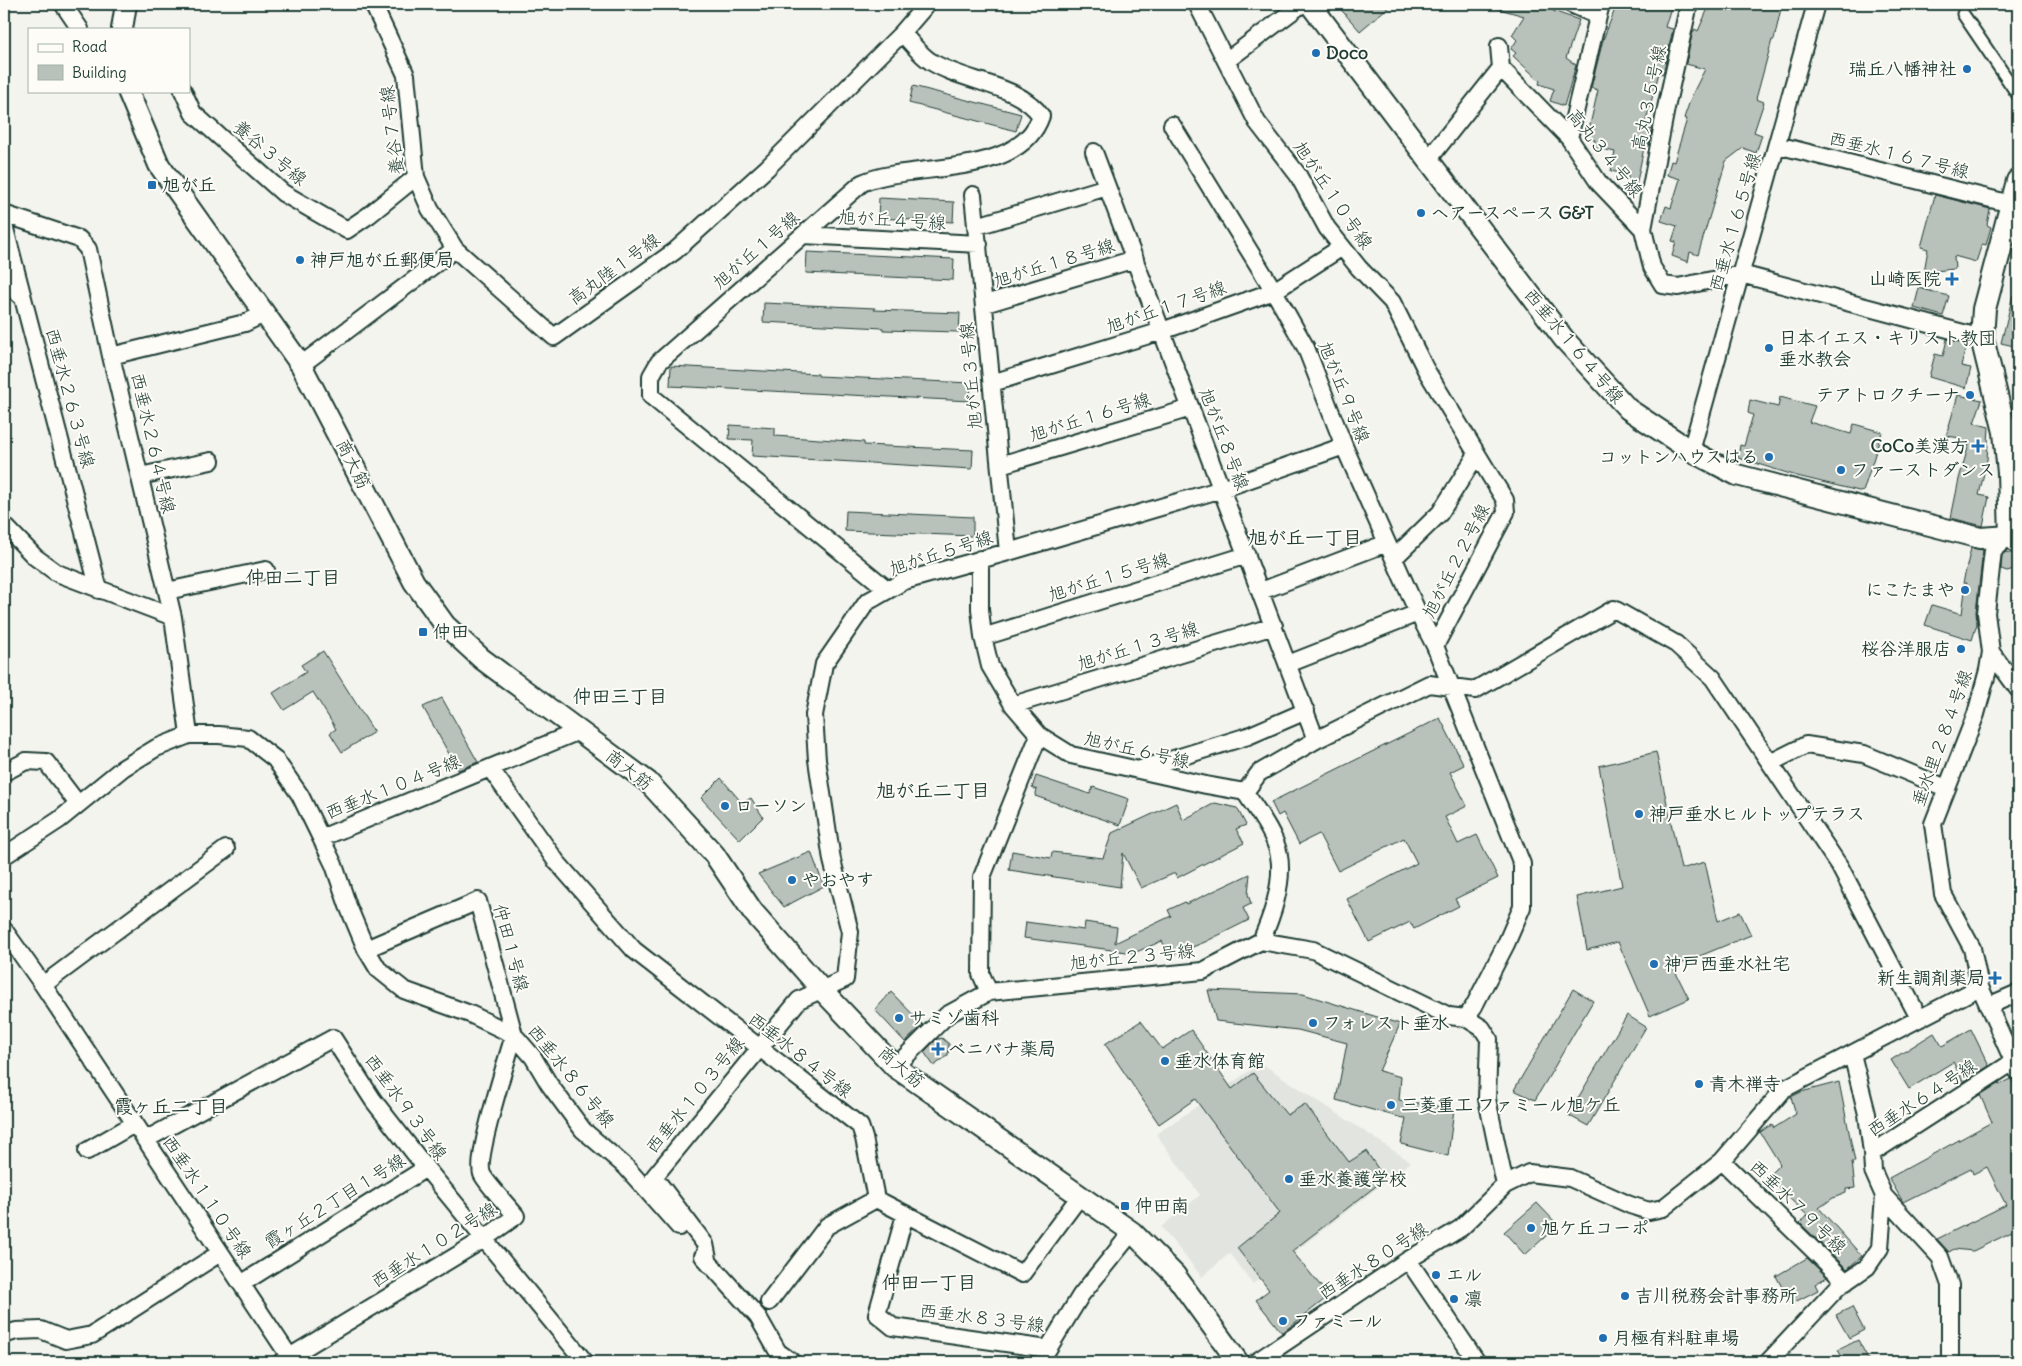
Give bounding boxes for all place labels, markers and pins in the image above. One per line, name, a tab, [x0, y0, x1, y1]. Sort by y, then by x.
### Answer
place label: Doco	[1326, 41, 1368, 64]
marker: Doco	[1310, 47, 1322, 59]
place label: 瑞丘八幡神社	[1849, 57, 1957, 80]
marker: 瑞丘八幡神社	[1961, 63, 1973, 75]
place label: 旭が丘	[162, 173, 216, 196]
marker: 旭が丘	[146, 179, 158, 191]
place label: ヘアースペース G&T	[1431, 201, 1595, 224]
marker: ヘアースペース G&T	[1415, 207, 1427, 219]
place label: 神戸旭が丘郵便局	[310, 248, 454, 271]
marker: 神戸旭が丘郵便局	[294, 254, 306, 266]
place label: 山崎医院	[1869, 267, 1941, 290]
marker: 山崎医院	[1945, 272, 1959, 286]
place label: 日本イエス・キリスト教団 垂水教会	[1779, 326, 1996, 370]
marker: 日本イエス・キリスト教団 垂水教会	[1763, 342, 1775, 354]
place label: テアトロクチーナ	[1816, 383, 1960, 406]
marker: テアトロクチーナ	[1964, 389, 1976, 401]
place label: CoCo美漢方	[1870, 434, 1968, 457]
marker: CoCo美漢方	[1972, 440, 1984, 452]
place label: コットンハウスはる	[1599, 445, 1759, 468]
marker: コットンハウスはる	[1763, 451, 1775, 463]
place label: ファーストダンス	[1851, 458, 1995, 481]
marker: ファーストダンス	[1835, 464, 1847, 476]
place label: にこたまや	[1865, 578, 1955, 601]
marker: にこたまや	[1959, 584, 1971, 596]
place label: 仲田	[433, 620, 469, 643]
marker: 仲田	[417, 626, 429, 638]
place label: 桜谷洋服店	[1861, 637, 1951, 660]
marker: 桜谷洋服店	[1955, 643, 1967, 655]
place label: ローソン	[735, 794, 807, 817]
marker: ローソン	[719, 800, 731, 812]
place label: 神戸垂水ヒルトップテラス	[1649, 802, 1865, 825]
marker: 神戸垂水ヒルトップテラス	[1633, 808, 1645, 820]
place label: やおやす	[802, 868, 874, 891]
marker: やおやす	[786, 874, 798, 886]
place label: 神戸西垂水社宅	[1664, 952, 1790, 975]
marker: 神戸西垂水社宅	[1648, 958, 1660, 970]
place label: 新生調剤薬局	[1877, 966, 1985, 989]
marker: 新生調剤薬局	[1989, 972, 2001, 984]
place label: サミゾ歯科	[909, 1006, 999, 1029]
place label: フォレスト垂水	[1323, 1011, 1449, 1034]
marker: サミゾ歯科	[893, 1012, 905, 1024]
marker: フォレスト垂水	[1307, 1017, 1319, 1029]
place label: ベニバナ薬局	[948, 1037, 1056, 1060]
marker: ベニバナ薬局	[932, 1043, 944, 1055]
place label: 垂水体育館	[1175, 1049, 1265, 1072]
marker: 垂水体育館	[1159, 1055, 1171, 1067]
place label: 青木禅寺	[1709, 1072, 1781, 1095]
marker: 青木禅寺	[1693, 1078, 1705, 1090]
place label: 三菱重工 ファミール旭ケ丘	[1401, 1093, 1621, 1116]
marker: 三菱重工 ファミール旭ケ丘	[1385, 1099, 1397, 1111]
place label: 垂水養護学校	[1299, 1167, 1407, 1190]
marker: 垂水養護学校	[1283, 1173, 1295, 1185]
place label: 仲田南	[1135, 1194, 1189, 1217]
marker: 仲田南	[1119, 1200, 1131, 1212]
place label: 旭ケ丘コーポ	[1541, 1216, 1649, 1239]
marker: 旭ケ丘コーポ	[1525, 1222, 1537, 1234]
place label: エル	[1446, 1263, 1482, 1286]
marker: エル	[1430, 1269, 1442, 1281]
place label: 吉川税務会計事務所	[1635, 1284, 1797, 1307]
place label: 凛	[1464, 1287, 1482, 1310]
marker: 吉川税務会計事務所	[1619, 1290, 1631, 1302]
marker: 凛	[1448, 1293, 1460, 1305]
place label: ファミール	[1293, 1309, 1382, 1332]
marker: ファミール	[1277, 1315, 1289, 1327]
place label: 月極有料駐車場	[1613, 1326, 1739, 1349]
marker: 月極有料駐車場	[1597, 1332, 1609, 1344]

